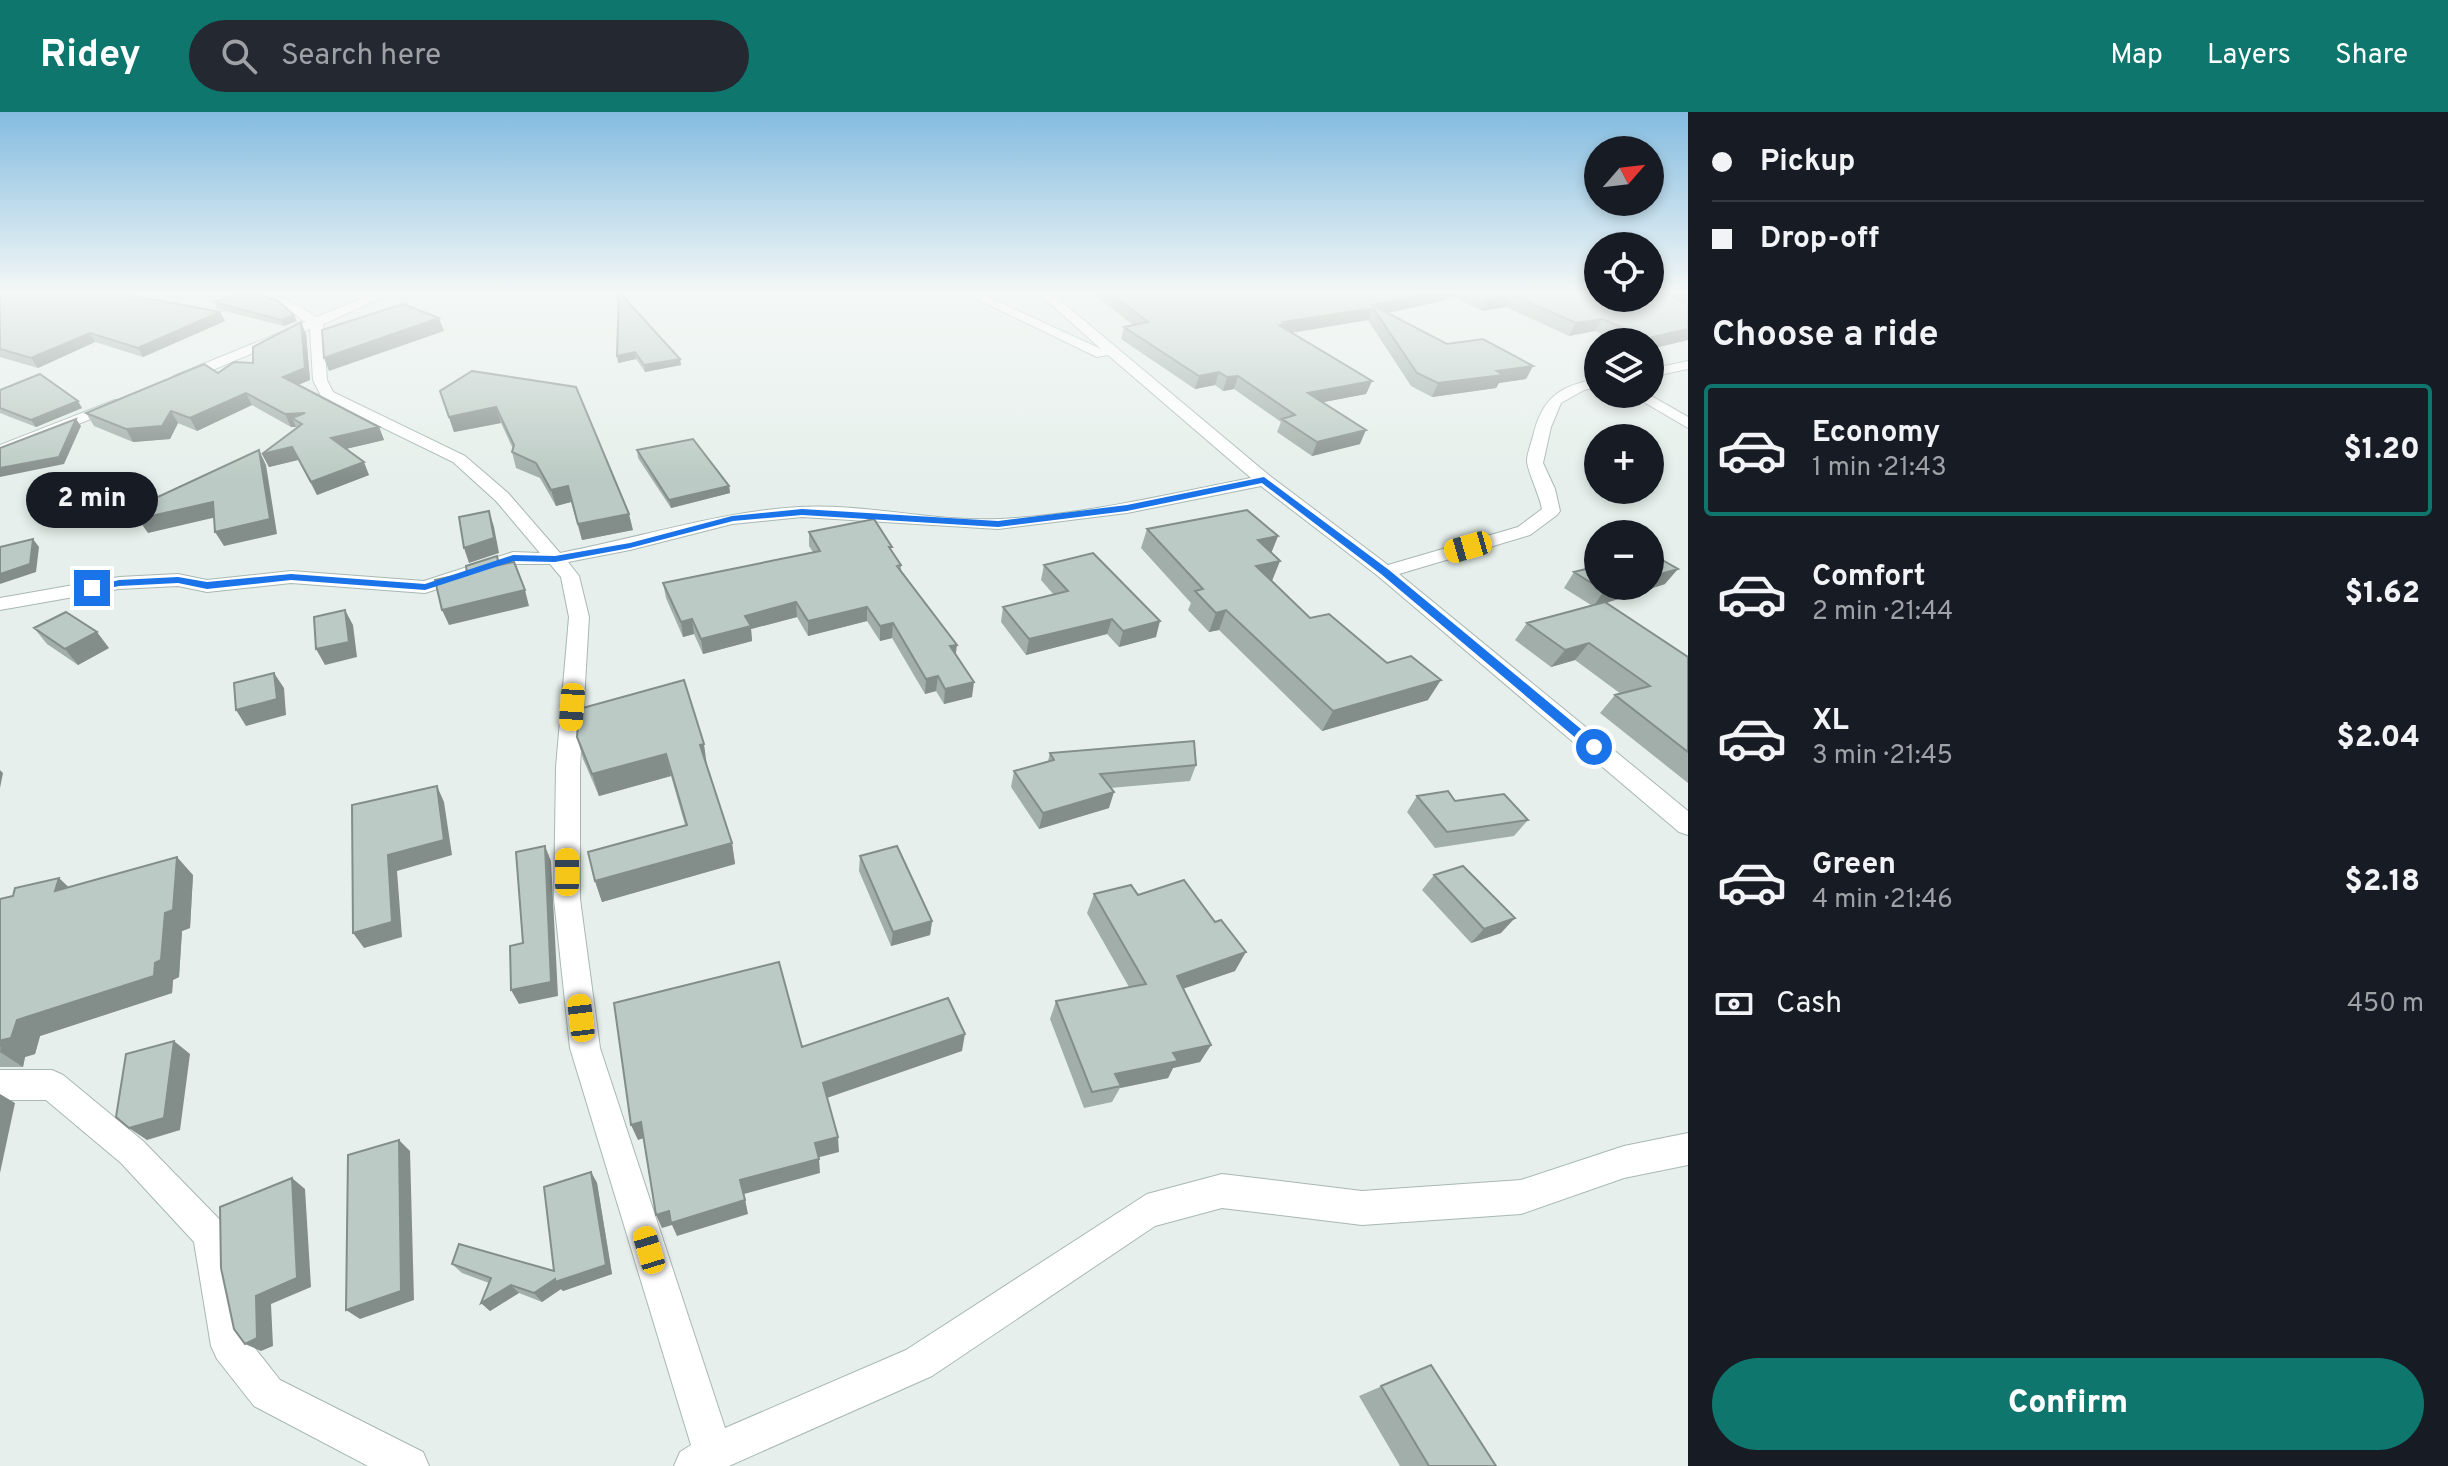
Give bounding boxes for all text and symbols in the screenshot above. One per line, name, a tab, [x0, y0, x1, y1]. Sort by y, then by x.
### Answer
search box	[189, 20, 749, 92]
text: Ridey	[40, 32, 141, 81]
icon: search	[217, 34, 261, 78]
text: Search here	[281, 38, 441, 75]
text: Map	[2110, 38, 2163, 74]
text: Layers	[2207, 38, 2291, 74]
text: Share	[2335, 38, 2408, 74]
north arrow	[1584, 136, 1664, 216]
map controls	[1584, 136, 1664, 600]
text: Pickup	[1760, 144, 1855, 181]
text: Drop-off	[1760, 221, 1879, 258]
button: locate	[1584, 232, 1664, 312]
text: Choose a ride	[1712, 313, 1938, 359]
button: layers	[1584, 328, 1664, 408]
icon: car	[1716, 414, 1788, 486]
text: Economy	[1812, 415, 1940, 452]
button: +	[1584, 424, 1664, 504]
text: $1.20	[2344, 432, 2420, 469]
text: 1 min · 21:43	[1812, 452, 1947, 485]
callout: 2 min	[26, 472, 158, 528]
text: 2 min	[58, 483, 126, 516]
button: −	[1584, 520, 1664, 600]
car	[1442, 529, 1494, 565]
icon: car	[1716, 558, 1788, 630]
text: Comfort	[1812, 559, 1925, 596]
route end	[74, 570, 110, 606]
text: $1.62	[2345, 576, 2420, 613]
text: 2 min · 21:44	[1812, 596, 1953, 629]
car	[558, 682, 586, 732]
icon: car	[1716, 702, 1788, 774]
text: XL	[1812, 703, 1849, 740]
text: $2.04	[2337, 720, 2420, 757]
route start	[1576, 729, 1612, 765]
text: 3 min · 21:45	[1812, 740, 1953, 773]
icon: car	[1716, 846, 1788, 918]
text: Green	[1812, 847, 1896, 884]
car	[555, 848, 579, 896]
text: $2.18	[2345, 864, 2420, 901]
text: 4 min · 21:46	[1812, 884, 1953, 917]
icon: cash	[1712, 982, 1756, 1026]
text: Cash	[1776, 986, 1842, 1023]
text: 450 m	[2347, 988, 2424, 1021]
car	[566, 993, 596, 1043]
car	[631, 1224, 667, 1276]
button: Confirm	[1712, 1358, 2424, 1450]

